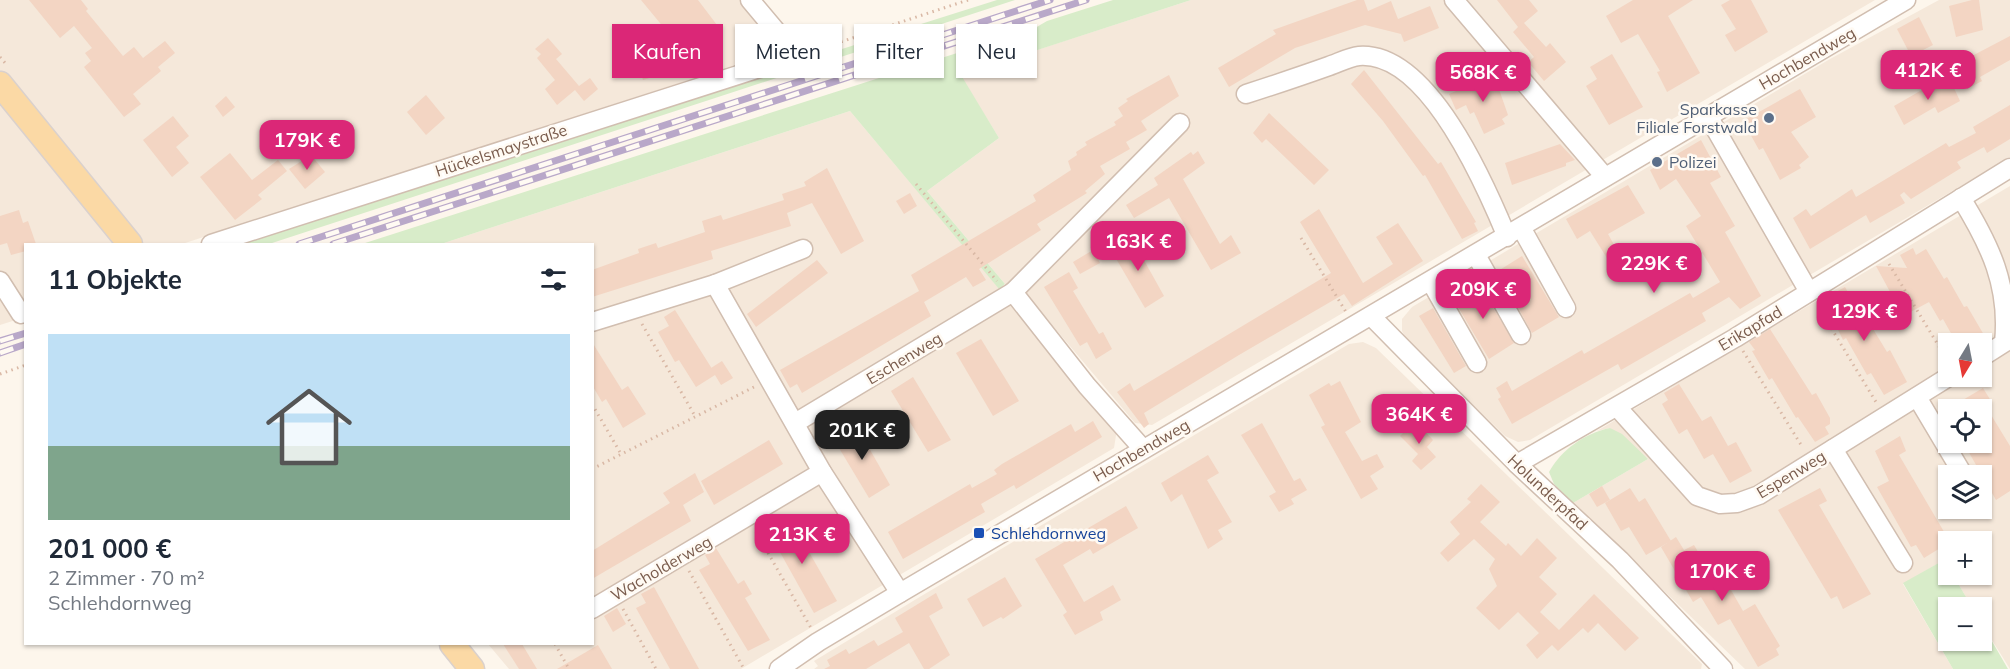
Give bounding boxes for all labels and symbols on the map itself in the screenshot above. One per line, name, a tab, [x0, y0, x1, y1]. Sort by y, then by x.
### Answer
street label: Hochbendweg	[1755, 22, 1859, 94]
pin: 412K €	[1879, 50, 1977, 101]
pin: 568K €	[1434, 52, 1532, 103]
place label: Sparkasse Filiale Forstwald	[1636, 99, 1757, 137]
marker: Sparkasse Filiale Forstwald	[1762, 111, 1776, 125]
street label: Hückelsmaystraße	[433, 119, 569, 181]
pin: 179K €	[258, 120, 356, 171]
place label: Polizei	[1669, 152, 1716, 172]
marker: Polizei	[1650, 155, 1664, 169]
pin: 163K €	[1089, 221, 1187, 272]
pin: 229K €	[1605, 243, 1703, 294]
pin: 209K €	[1434, 269, 1532, 320]
pin: 129K €	[1815, 291, 1913, 342]
street label: Erikapfad	[1714, 301, 1786, 355]
street label: Eschenweg	[863, 328, 945, 388]
north arrow	[1938, 333, 1992, 387]
pin: 364K €	[1370, 394, 1468, 445]
pin: 201K €	[813, 410, 911, 461]
street label: Hochbendweg	[1089, 414, 1193, 486]
street label: Espenweg	[1753, 446, 1829, 502]
street label: Holunderpfad	[1504, 450, 1592, 534]
pin: 213K €	[753, 514, 851, 565]
place label: Schlehdornweg	[991, 523, 1106, 543]
marker: Schlehdornweg	[972, 526, 986, 540]
street label: Wacholderweg	[607, 531, 715, 605]
pin: 170K €	[1673, 551, 1771, 602]

